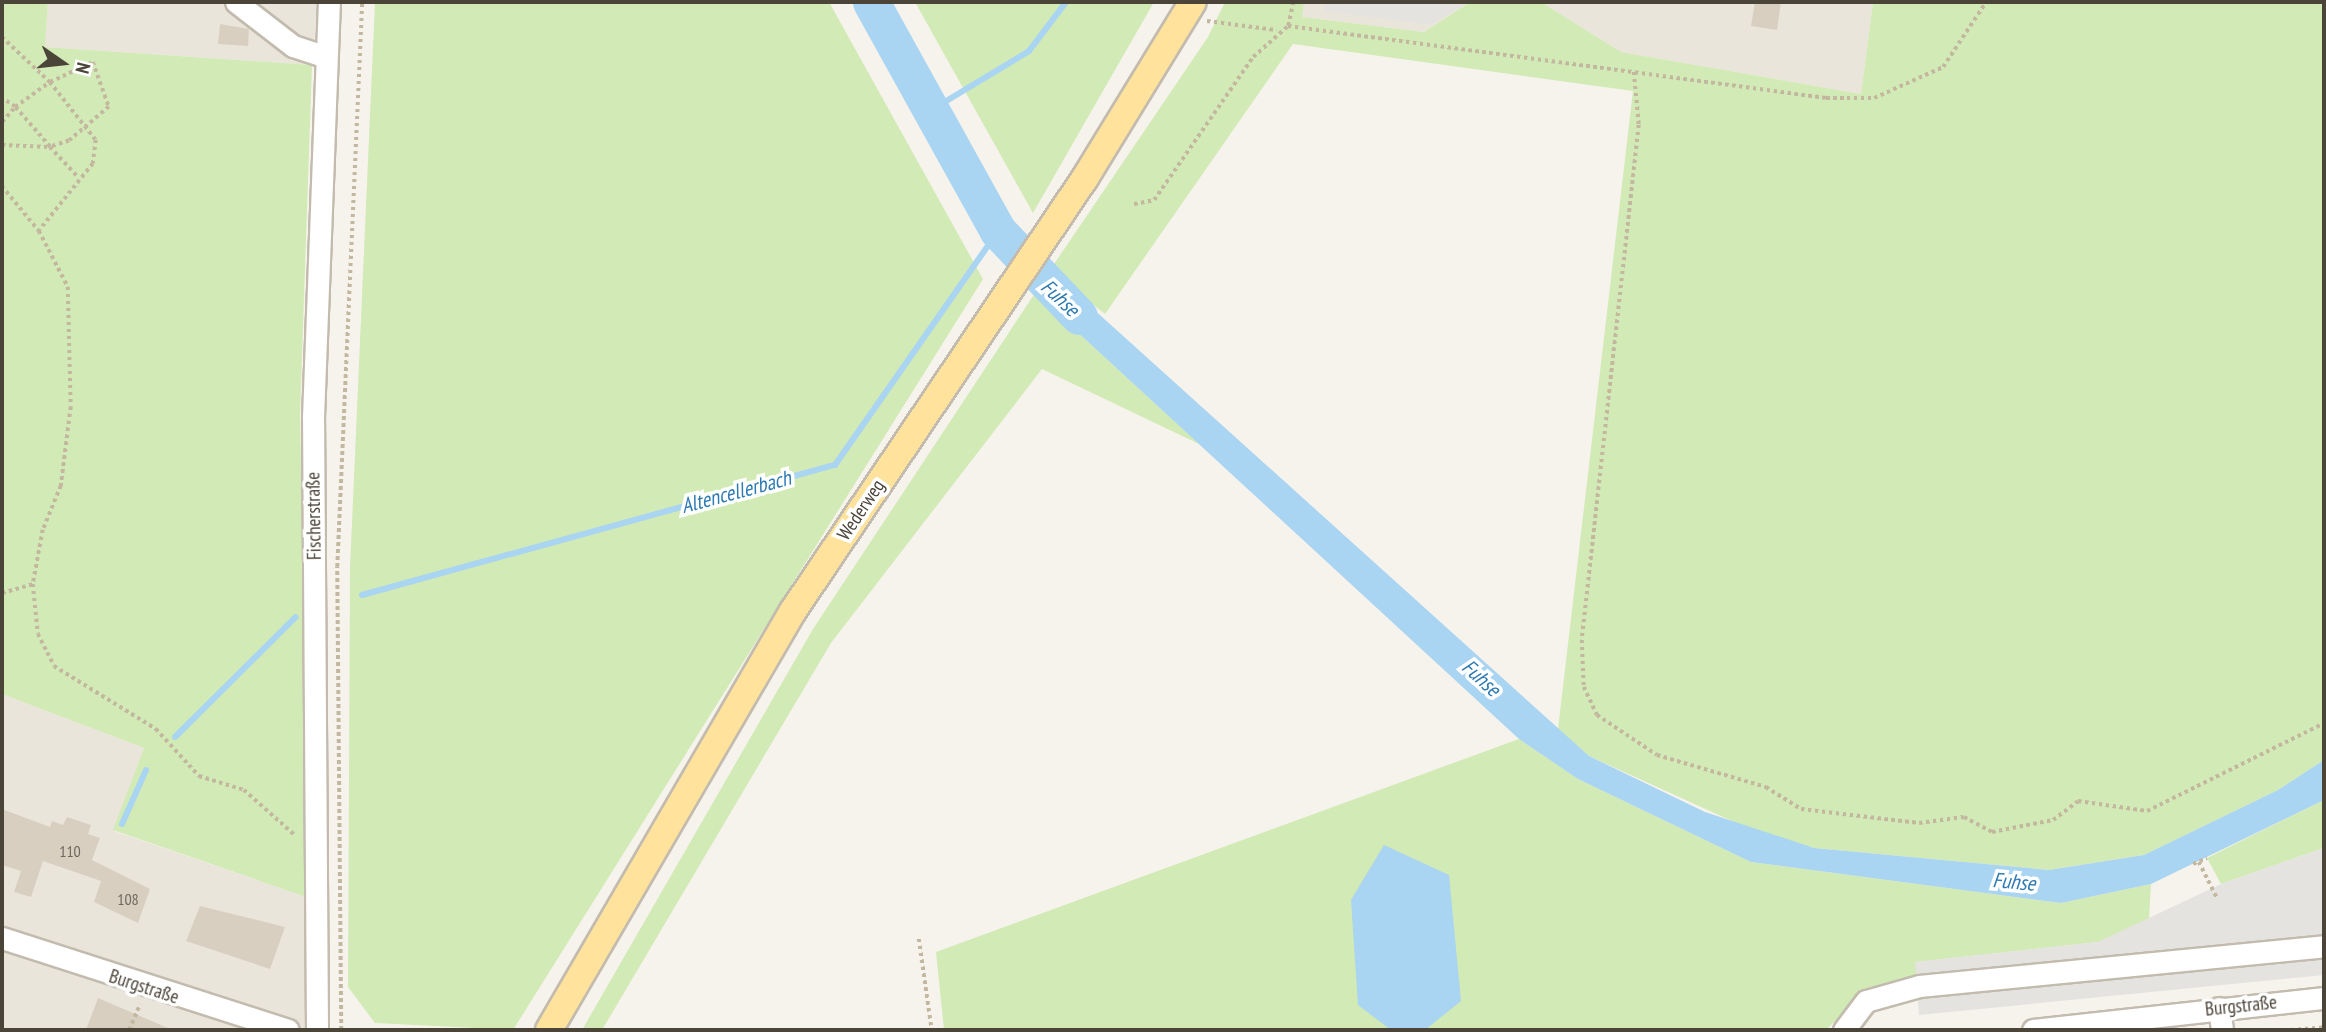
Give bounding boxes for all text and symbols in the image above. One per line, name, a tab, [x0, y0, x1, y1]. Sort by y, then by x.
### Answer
north arrow	[28, 28, 98, 98]
text: N	[70, 60, 96, 76]
water label: Fuhse	[1036, 274, 1084, 322]
water label: Altencellerbach	[678, 465, 794, 519]
street label: Fischerstraße	[302, 472, 326, 560]
street label: Wederweg	[832, 475, 890, 545]
water label: Fuhse	[1457, 654, 1505, 702]
house number: 110	[59, 841, 81, 861]
water label: Fuhse	[1992, 868, 2036, 896]
house number: 108	[117, 889, 139, 909]
street label: Burgstraße	[106, 965, 182, 1009]
street label: Burgstraße	[2204, 991, 2278, 1021]

